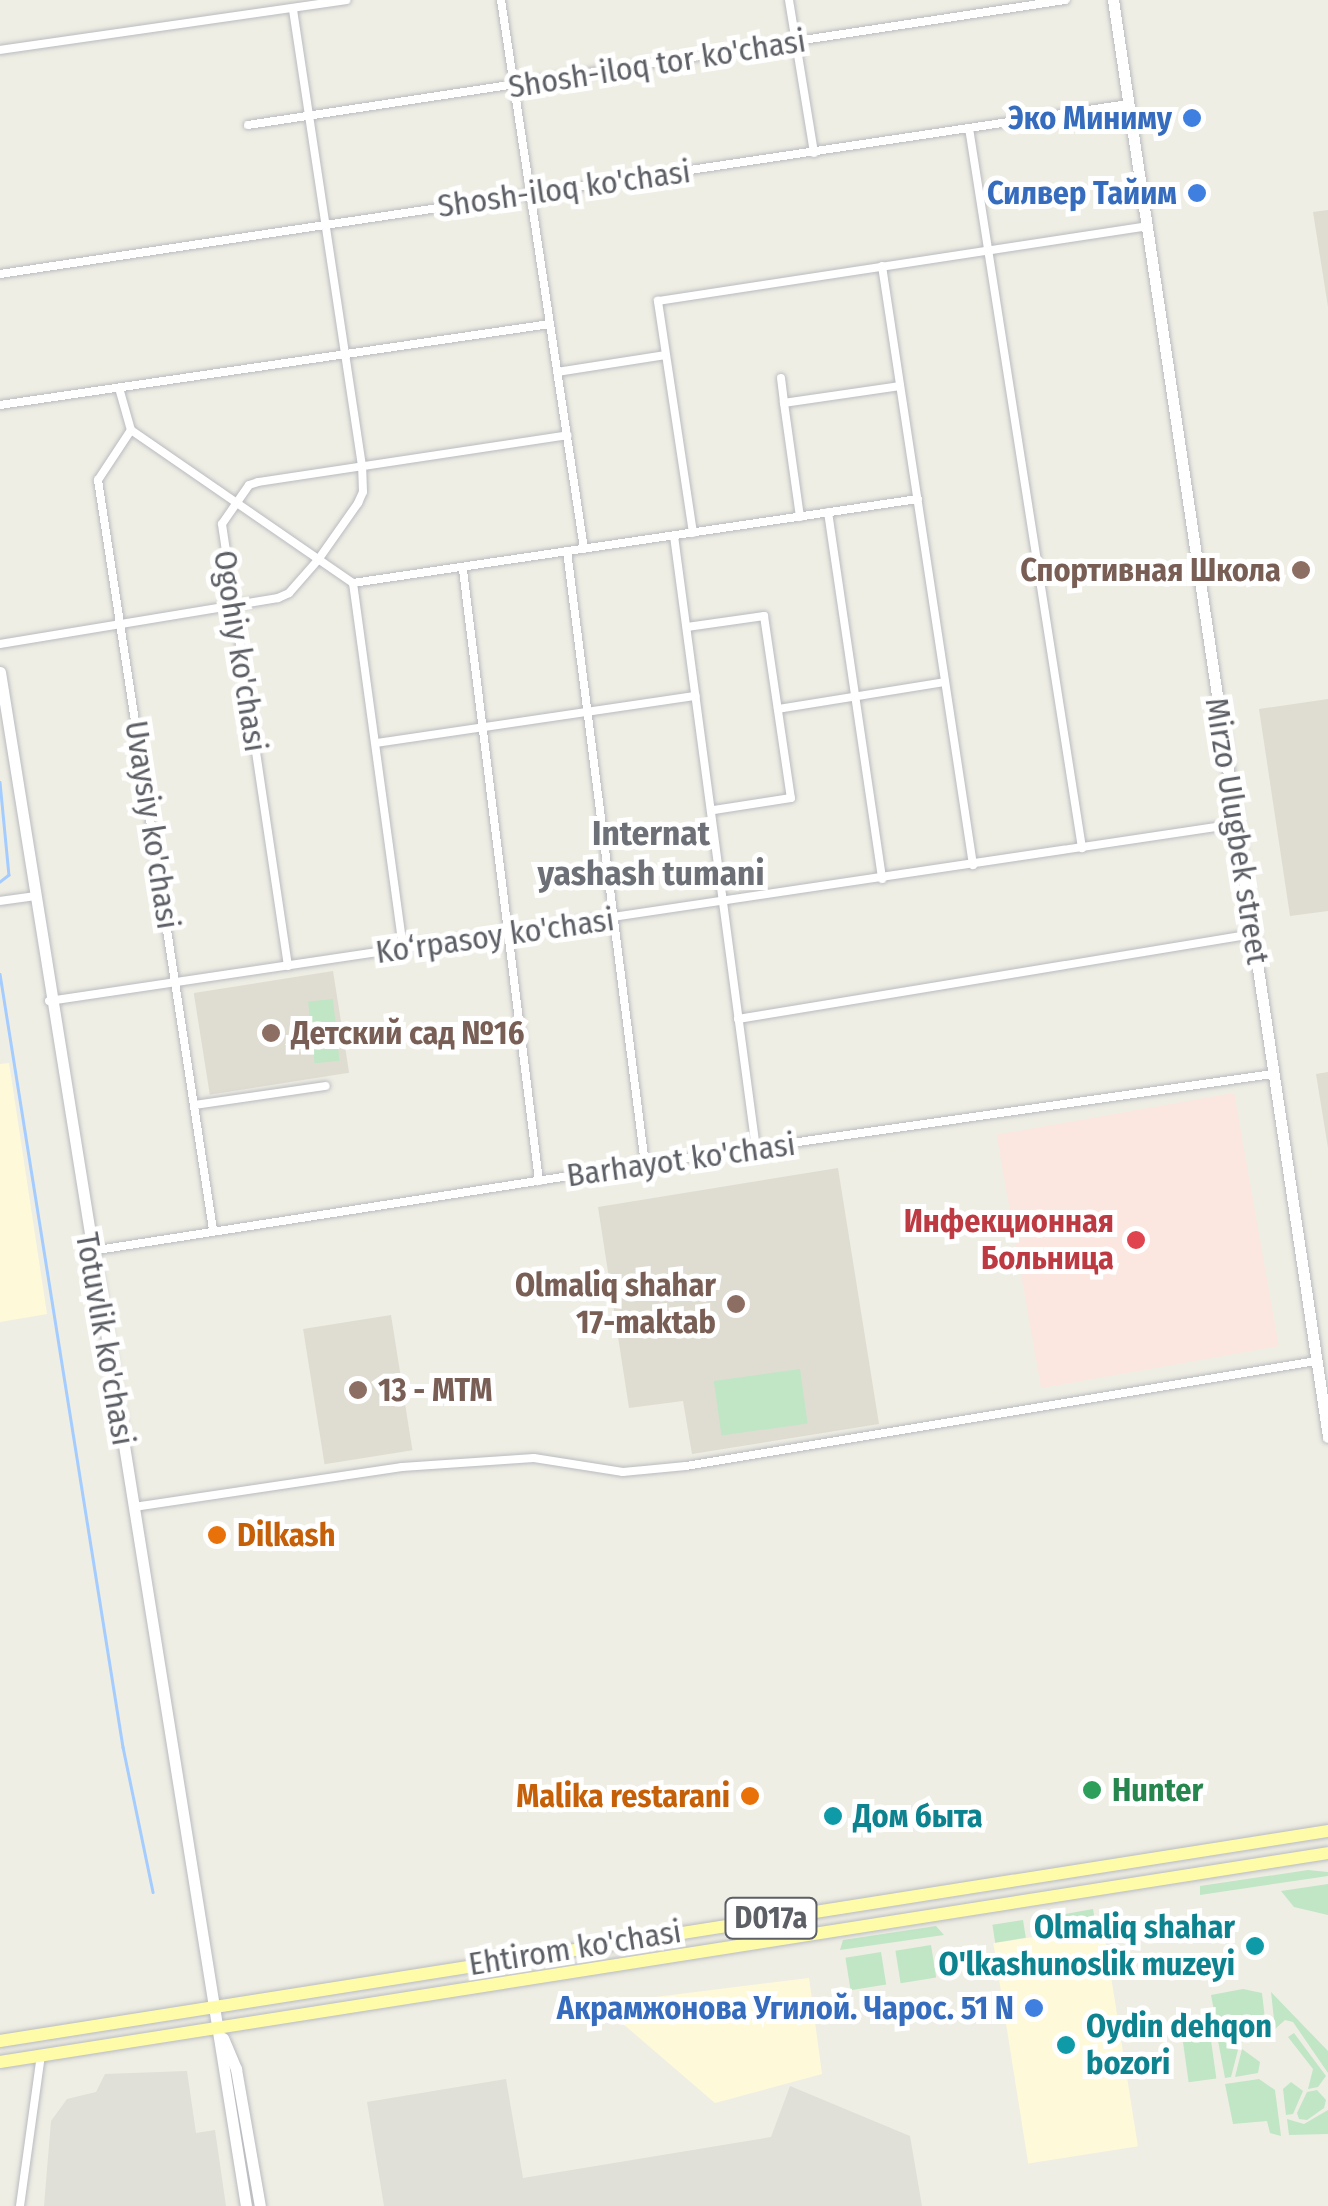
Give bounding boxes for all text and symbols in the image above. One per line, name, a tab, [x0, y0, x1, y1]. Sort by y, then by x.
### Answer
street label: Shosh-iloq tor ko'chasi	[506, 22, 808, 106]
place label: Эко Миниму	[1008, 99, 1172, 137]
marker: Эко Миниму	[1181, 107, 1203, 129]
street label: Shosh-iloq ko'chasi	[435, 152, 693, 226]
place label: Силвер Тайим	[987, 174, 1177, 212]
marker: Силвер Тайим	[1186, 182, 1208, 204]
street label: Ogohiy ko'chasi	[205, 548, 275, 754]
place label: Спортивная Школа	[1020, 551, 1281, 589]
marker: Спортивная Школа	[1290, 559, 1312, 581]
street label: Mirzo Ulugbek street	[1197, 695, 1277, 967]
street label: Uvaysiy ko'chasi	[117, 718, 187, 932]
district label: Internat yashash tumani	[537, 812, 765, 894]
street label: Ko‘rpasoy ko'chasi	[373, 900, 617, 972]
place label: Детский сад №16	[291, 1014, 524, 1052]
marker: Детский сад №16	[260, 1022, 282, 1044]
street label: Barhayot ko'chasi	[564, 1125, 798, 1195]
place label: Инфекционная Больница	[904, 1203, 1114, 1278]
marker: Инфекционная Больница	[1123, 1227, 1149, 1253]
street label: Totuvlik ko'chasi	[67, 1230, 143, 1448]
place label: Olmaliq shahar 17-maktab	[515, 1267, 716, 1342]
marker: Olmaliq shahar 17-maktab	[725, 1293, 747, 1315]
place label: 13 - MTM	[378, 1371, 493, 1409]
marker: 13 - MTM	[347, 1379, 369, 1401]
place label: Dilkash	[237, 1516, 335, 1554]
marker: Dilkash	[206, 1524, 228, 1546]
place label: Hunter	[1112, 1771, 1203, 1809]
place label: Malika restarani	[516, 1777, 730, 1815]
marker: Hunter	[1081, 1779, 1103, 1801]
marker: Malika restarani	[739, 1785, 761, 1807]
place label: Дом быта	[853, 1797, 983, 1835]
marker: Дом быта	[822, 1805, 844, 1827]
road number: D017a	[724, 1893, 818, 1943]
place label: Olmaliq shahar O'lkashunoslik muzeyi	[939, 1909, 1235, 1984]
street label: Ehtirom ko'chasi	[466, 1912, 684, 1984]
marker: Olmaliq shahar O'lkashunoslik muzeyi	[1244, 1935, 1266, 1957]
place label: Акрамжонова Угилой. Чарос. 51 N	[557, 1989, 1014, 2027]
marker: Акрамжонова Угилой. Чарос. 51 N	[1023, 1997, 1045, 2019]
place label: Oydin dehqon bozori	[1086, 2008, 1272, 2083]
marker: Oydin dehqon bozori	[1055, 2034, 1077, 2056]

